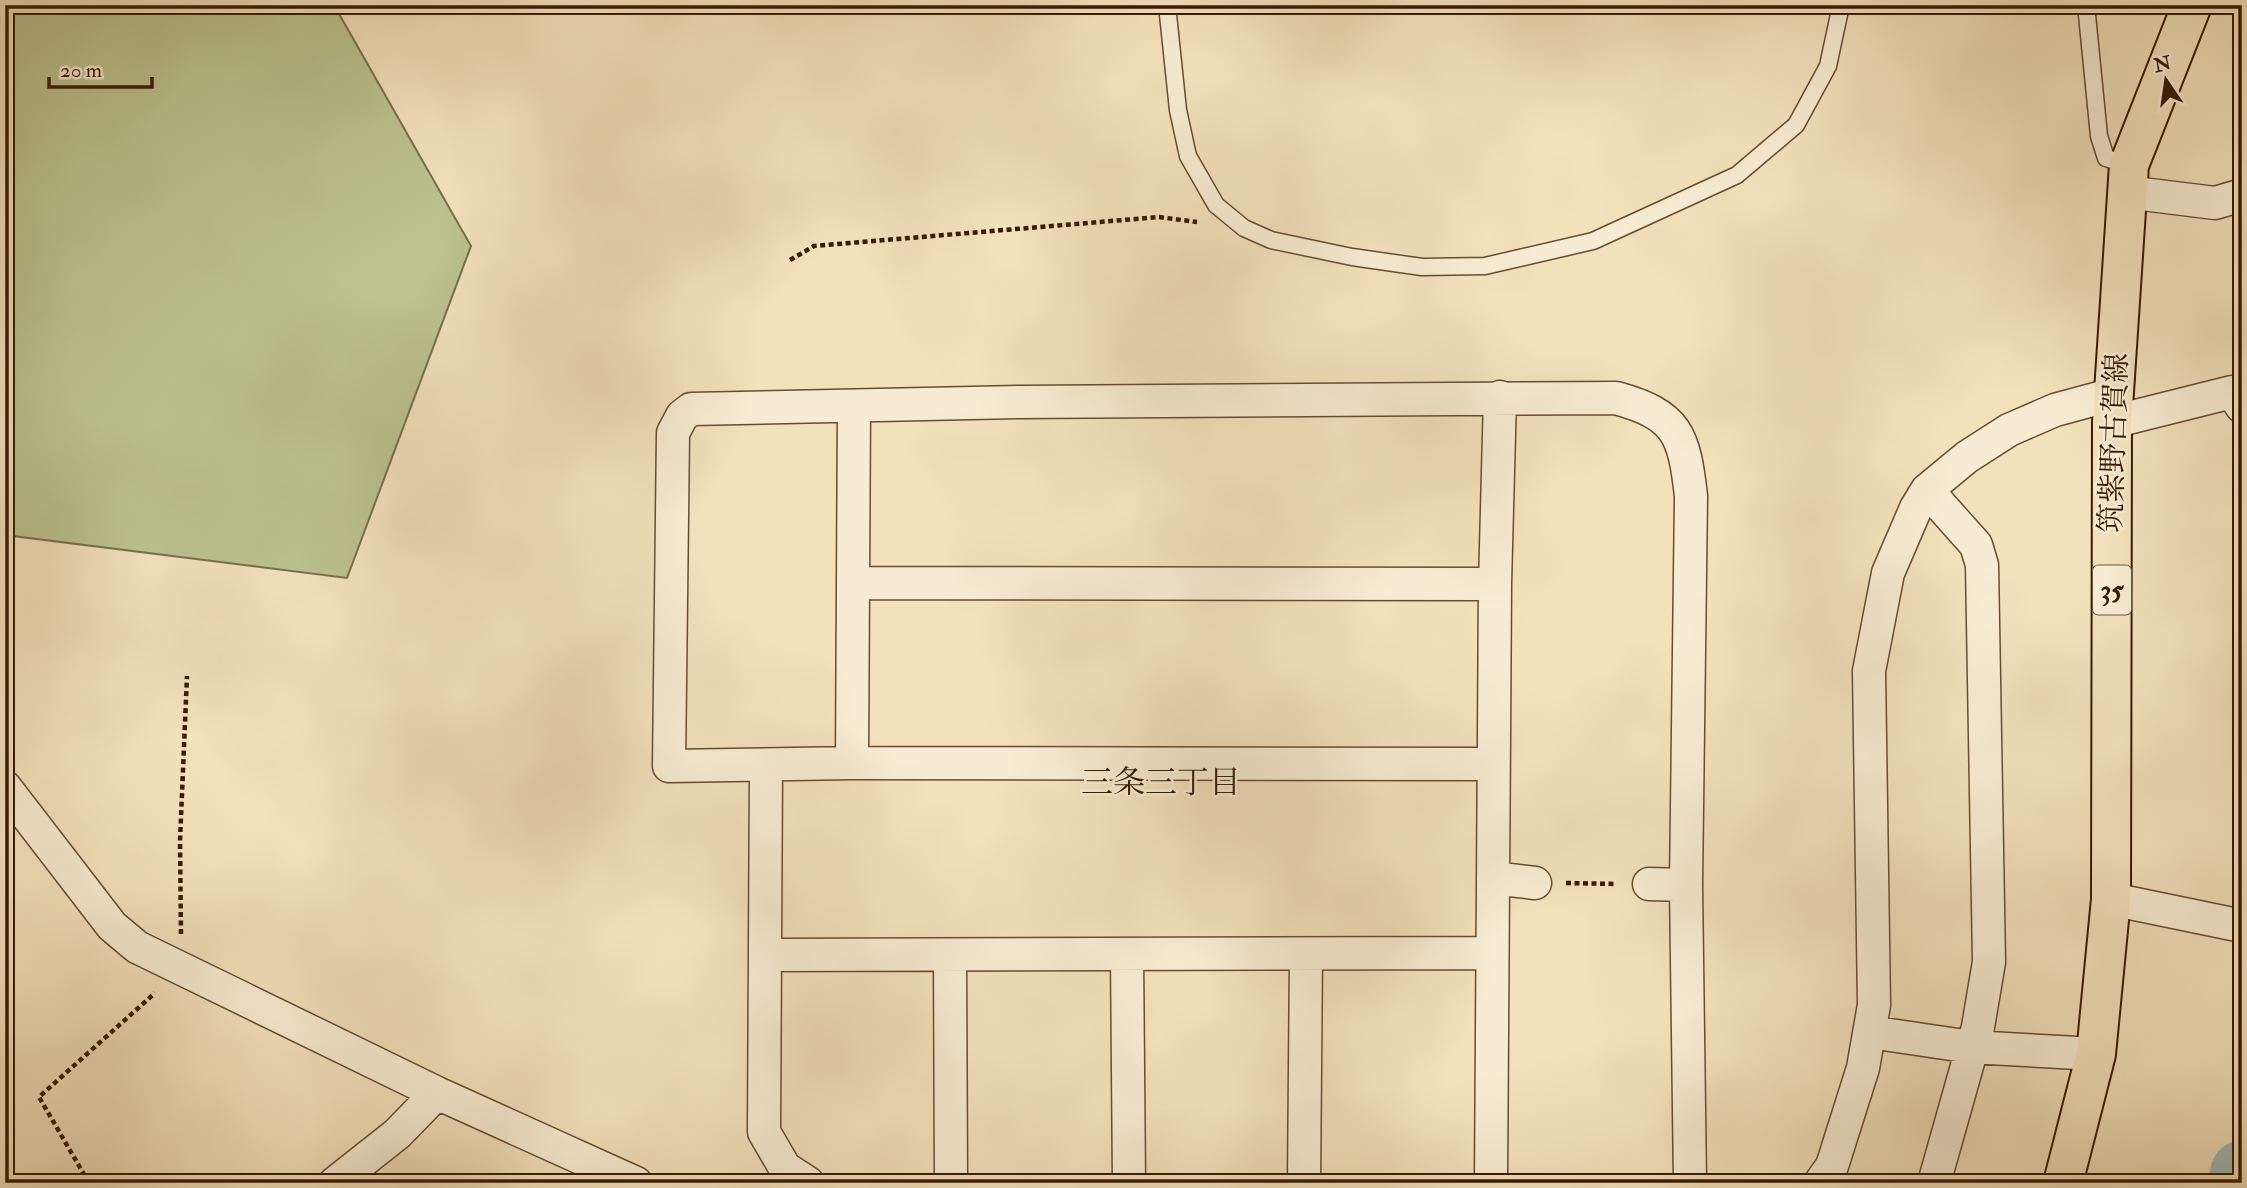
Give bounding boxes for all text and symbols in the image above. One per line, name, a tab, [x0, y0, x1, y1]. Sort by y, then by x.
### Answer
scale bar	[49, 46, 152, 90]
north arrow	[2132, 46, 2202, 116]
text: N	[2150, 51, 2174, 78]
text: 20 m	[60, 57, 102, 84]
street label: 筑紫野古賀線	[2092, 352, 2136, 534]
road number: 35	[2093, 566, 2131, 614]
district label: 三条三丁目	[1081, 763, 1241, 803]

